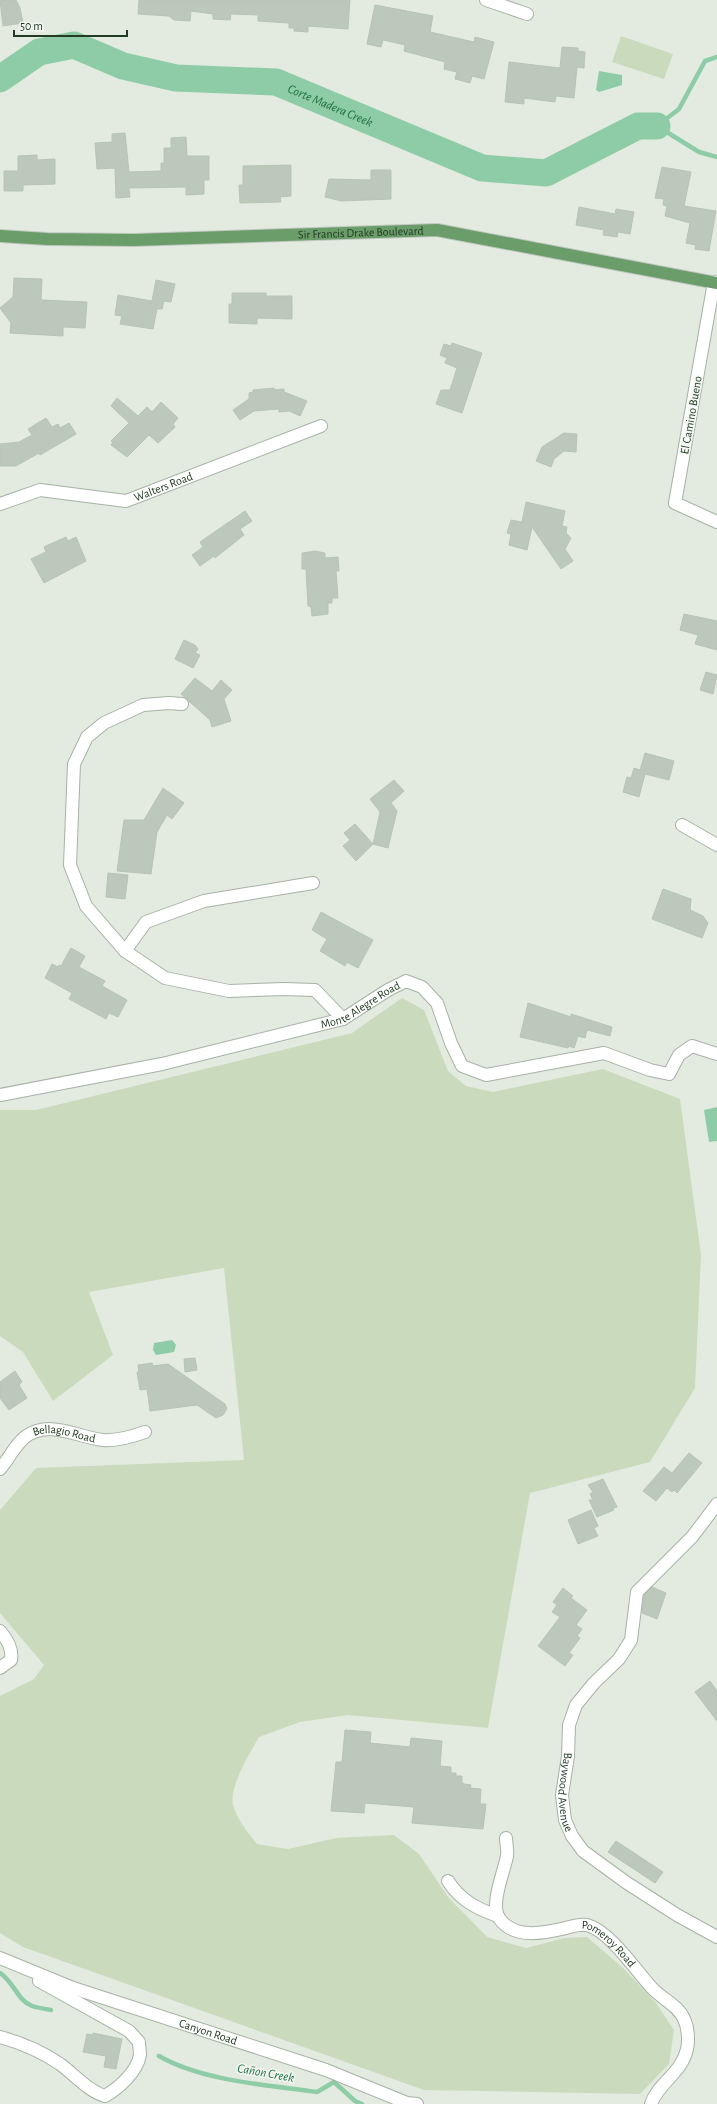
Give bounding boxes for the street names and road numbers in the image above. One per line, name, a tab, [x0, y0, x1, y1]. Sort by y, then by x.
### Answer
street label: Sir Francis Drake Boulevard	[298, 224, 424, 241]
street label: El Camino Bueno	[678, 375, 704, 455]
street label: Walters Road	[132, 470, 194, 503]
street label: Monte Alegre Road	[319, 979, 402, 1030]
street label: Bellagio Road	[31, 1423, 97, 1445]
street label: Baywood Avenue	[556, 1753, 575, 1833]
street label: Pomeroy Road	[581, 1919, 638, 1969]
street label: Canyon Road	[178, 2017, 239, 2047]

